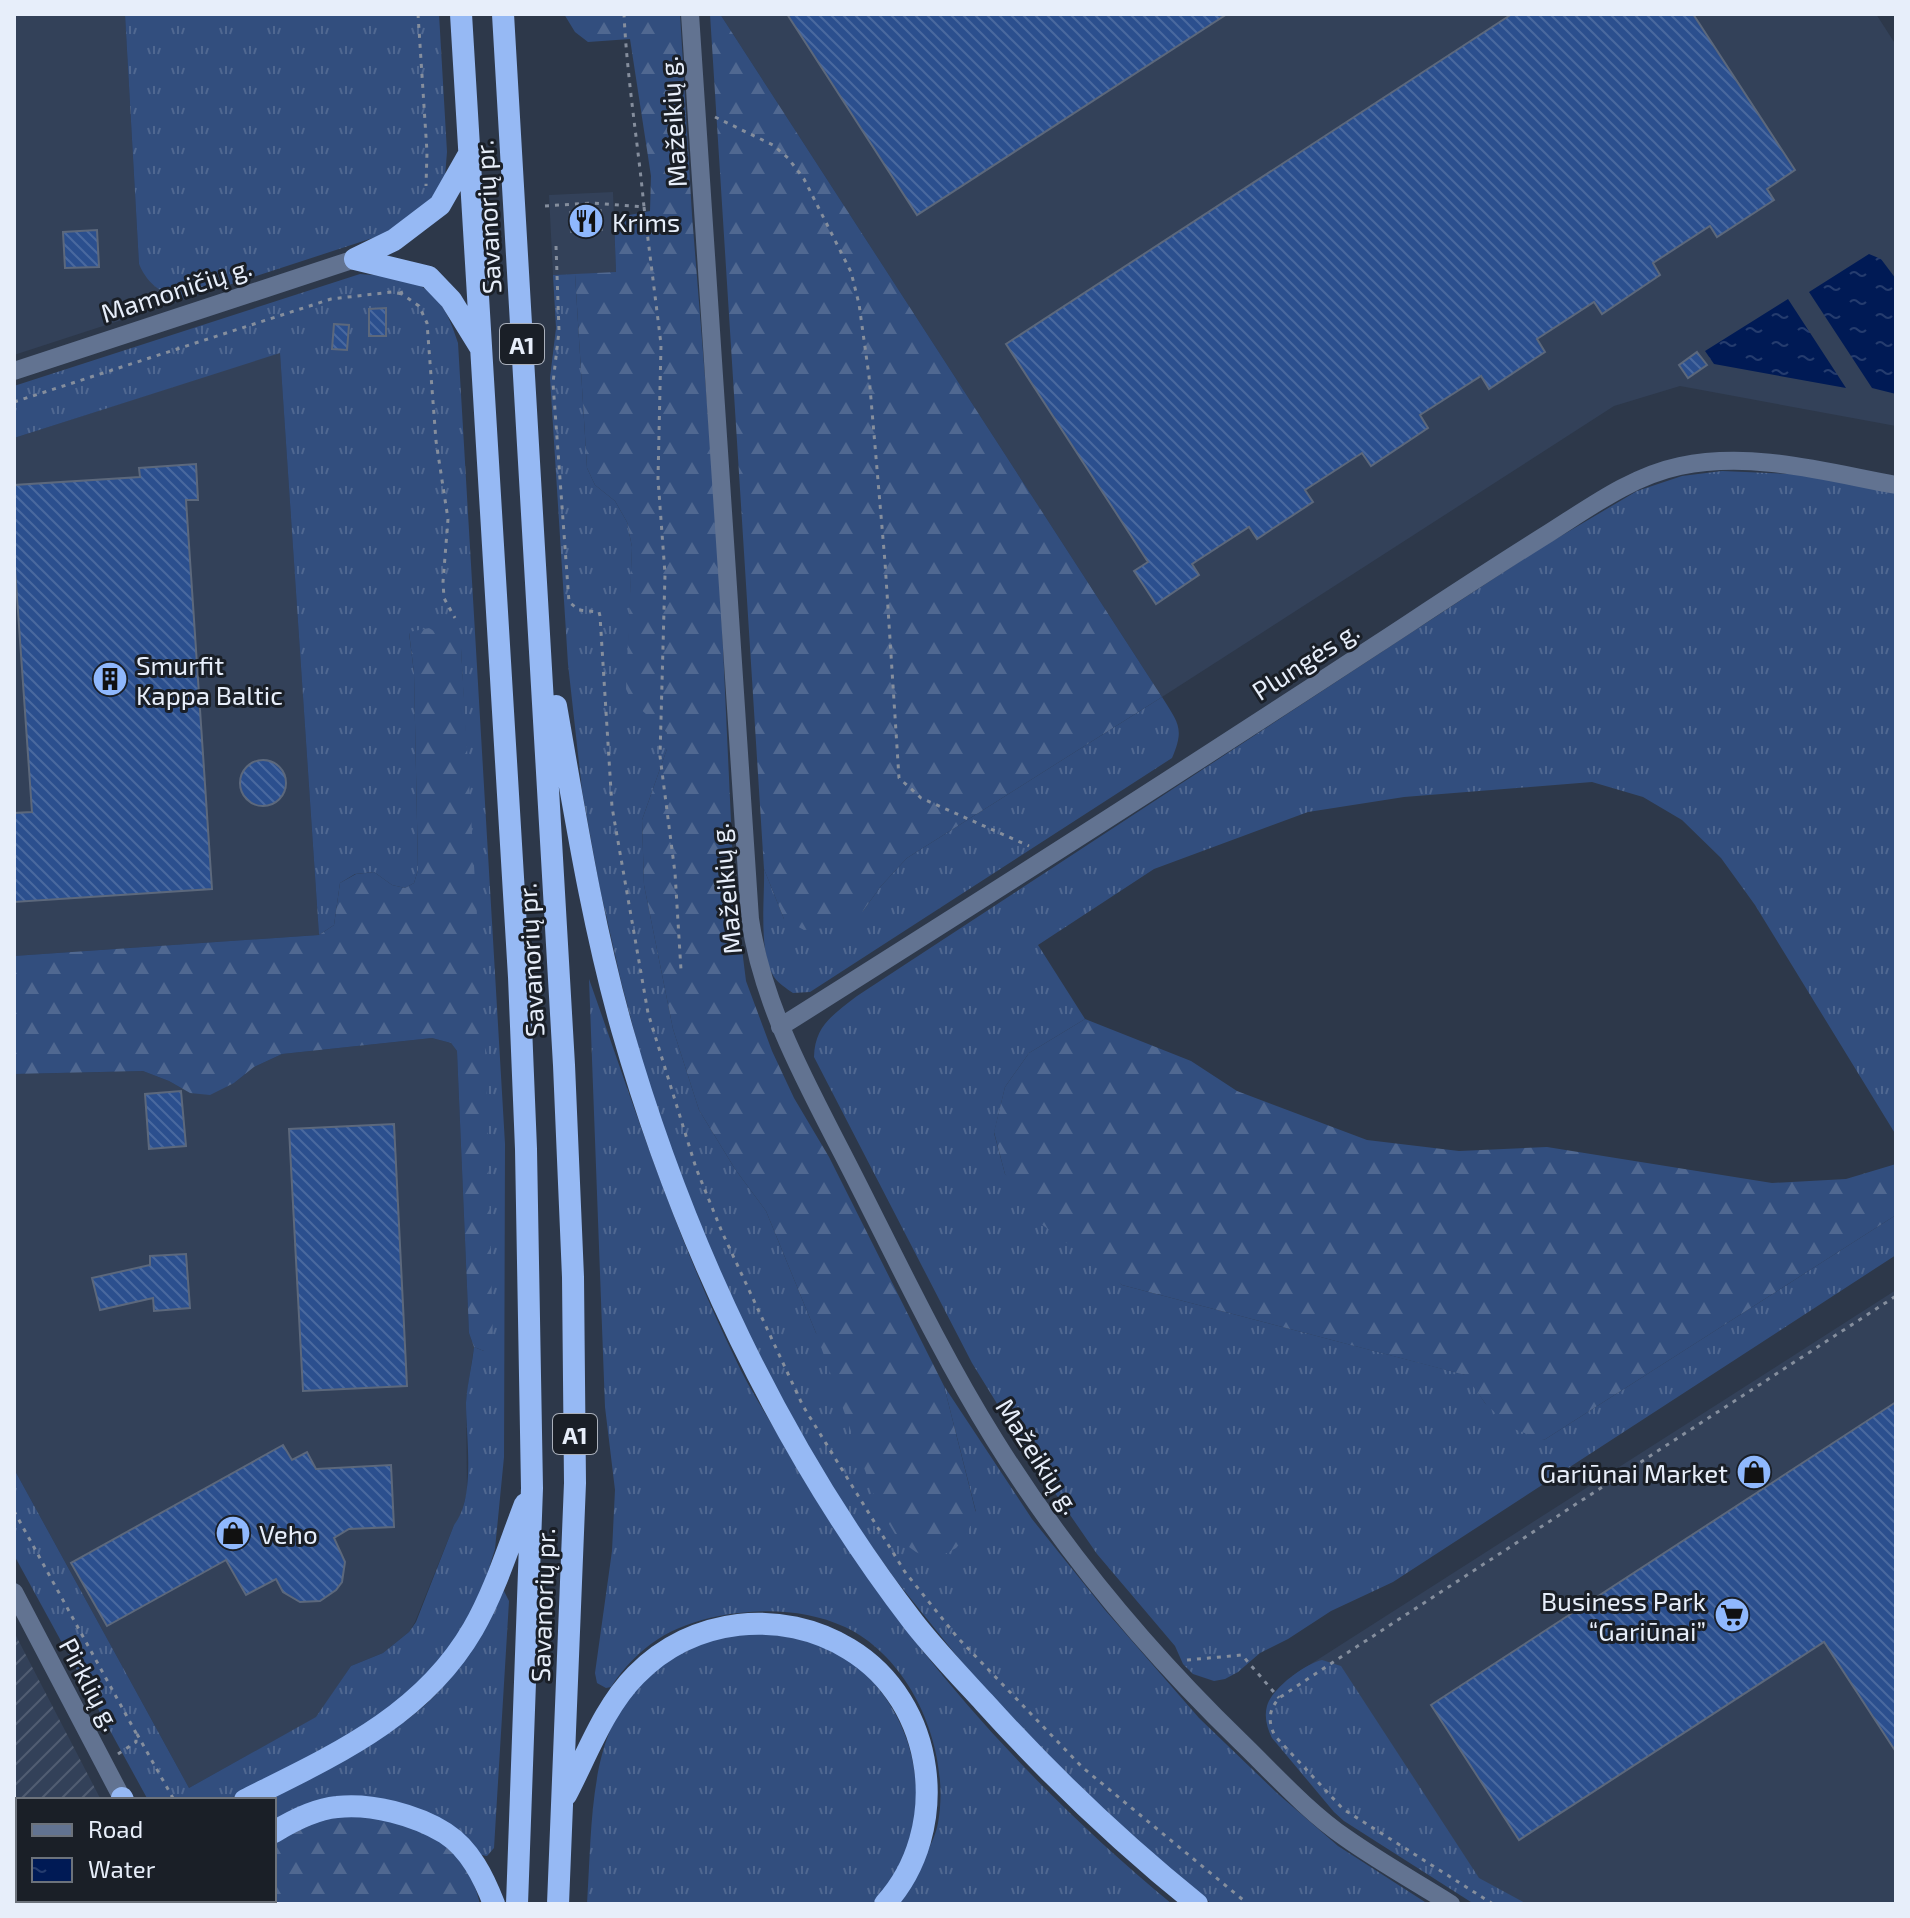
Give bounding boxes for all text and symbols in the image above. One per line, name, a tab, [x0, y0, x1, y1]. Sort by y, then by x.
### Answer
street label: Mažeikių g.	[652, 55, 692, 189]
street label: Savanorių pr.	[467, 139, 507, 295]
restaurant icon: Krims	[567, 202, 605, 240]
place label: Krims	[612, 206, 680, 237]
street label: Mamoničių g.	[97, 250, 255, 328]
road number: A1	[500, 324, 544, 364]
street label: Plungės g.	[1246, 614, 1364, 706]
place label: Smurfit Kappa Baltic	[136, 649, 283, 710]
building icon: Smurfit Kappa Baltic	[91, 660, 129, 698]
street label: Mažeikių g.	[703, 822, 747, 956]
street label: Savanorių pr.	[510, 882, 550, 1038]
street label: Mažeikių g.	[990, 1392, 1088, 1520]
road number: A1	[553, 1414, 597, 1454]
shop icon: Gariūnai Market	[1735, 1453, 1773, 1491]
place label: Gariūnai Market	[1540, 1457, 1728, 1488]
shop icon: Veho	[214, 1514, 252, 1552]
place label: Veho	[259, 1518, 318, 1549]
street label: Savanorių pr.	[524, 1527, 560, 1683]
place label: Business Park “Gariūnai”	[1541, 1585, 1706, 1646]
supermarket icon: Business Park “Gariūnai”	[1713, 1596, 1751, 1634]
street label: Pirklių g.	[54, 1632, 128, 1736]
legend	[16, 1798, 276, 1902]
text: Road	[88, 1814, 143, 1843]
text: Water	[88, 1854, 156, 1883]

